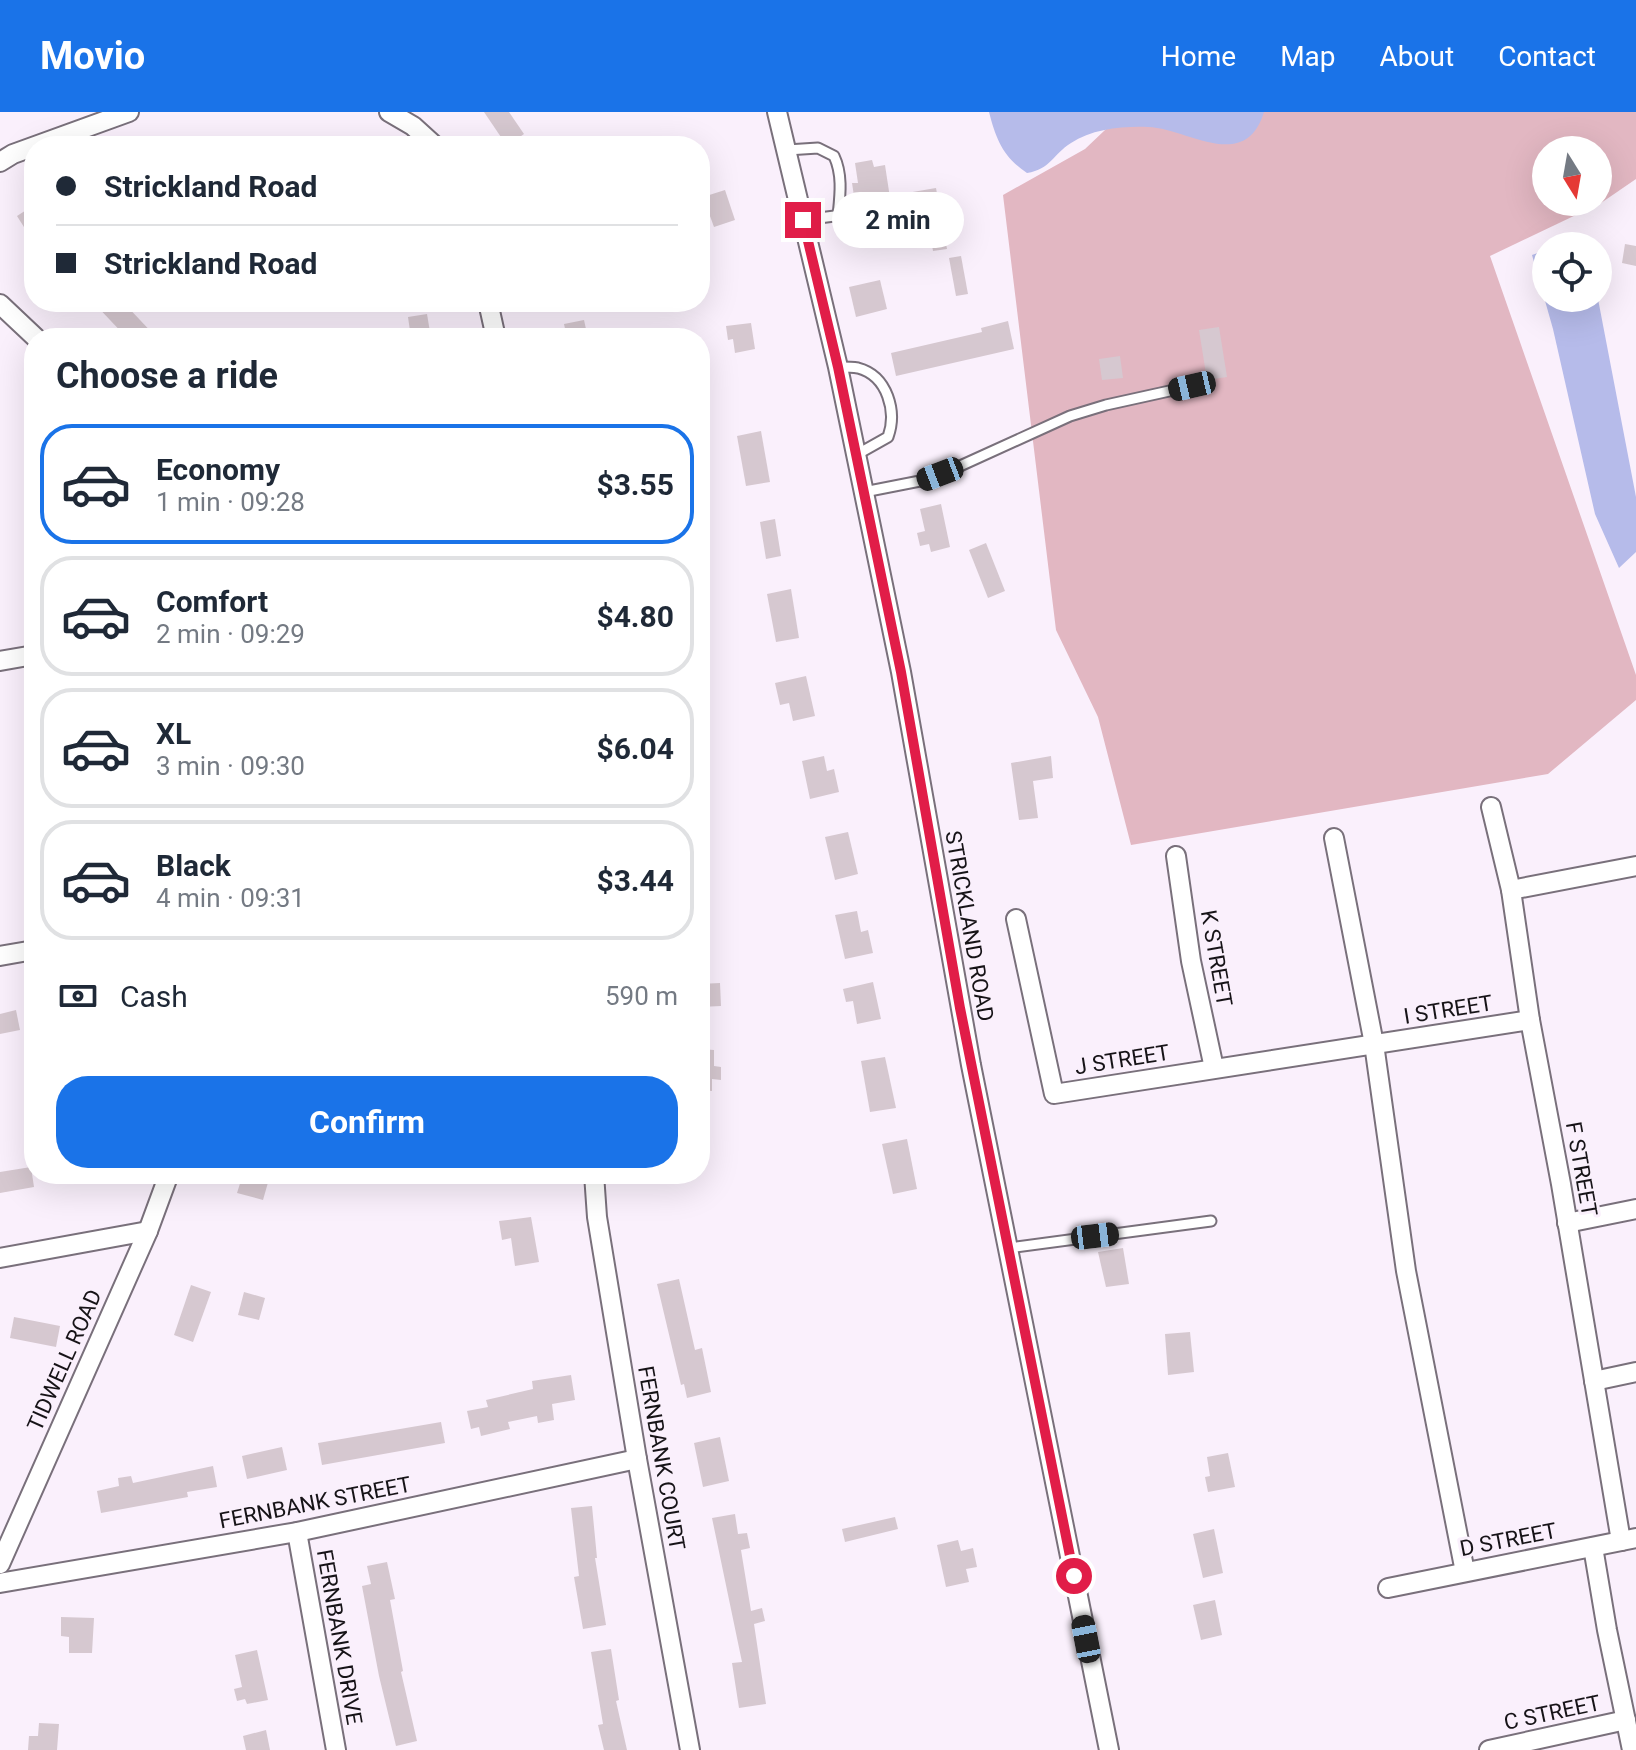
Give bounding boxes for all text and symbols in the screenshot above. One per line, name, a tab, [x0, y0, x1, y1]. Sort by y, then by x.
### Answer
text: Movio	[40, 34, 145, 78]
text: Home	[1161, 40, 1236, 73]
text: Map	[1280, 40, 1336, 73]
text: About	[1380, 40, 1454, 73]
text: Contact	[1498, 40, 1596, 73]
north arrow	[1532, 136, 1612, 216]
map controls	[1532, 136, 1612, 312]
text: Strickland Road	[104, 169, 317, 204]
callout: 2 min	[831, 192, 963, 248]
route end	[785, 202, 821, 238]
text: 2 min	[865, 205, 931, 235]
button: locate	[1532, 232, 1612, 312]
text: Strickland Road	[104, 246, 317, 281]
text: Choose a ride	[56, 355, 278, 397]
car	[1166, 369, 1218, 403]
icon: car	[60, 448, 132, 520]
text: Economy	[156, 452, 280, 487]
car	[913, 454, 967, 494]
text: $3.55	[596, 467, 674, 502]
text: 1 min · 09:28	[156, 487, 305, 517]
icon: car	[60, 580, 132, 652]
text: Comfort	[156, 584, 268, 619]
text: $4.80	[596, 599, 674, 634]
text: 2 min · 09:29	[156, 619, 305, 649]
icon: car	[60, 712, 132, 784]
text: XL	[156, 716, 191, 751]
text: $6.04	[596, 731, 674, 766]
text: 3 min · 09:30	[156, 751, 305, 781]
street label: STRICKLAND ROAD	[940, 829, 999, 1023]
icon: car	[60, 844, 132, 916]
text: Black	[156, 848, 231, 883]
text: $3.44	[596, 863, 674, 898]
text: 4 min · 09:31	[156, 883, 305, 913]
street label: K STREET	[1196, 908, 1237, 1008]
icon: cash	[56, 974, 100, 1018]
text: Cash	[120, 979, 188, 1014]
text: 590 m	[605, 981, 678, 1011]
street label: I STREET	[1402, 990, 1494, 1029]
street label: J STREET	[1073, 1040, 1171, 1079]
button: Confirm	[56, 1076, 678, 1168]
street label: F STREET	[1561, 1120, 1602, 1218]
car	[1070, 1221, 1120, 1251]
street label: TIDWELL ROAD	[22, 1286, 107, 1435]
street label: FERNBANK COURT	[633, 1364, 690, 1552]
street label: FERNBANK STREET	[217, 1472, 413, 1533]
street label: D STREET	[1458, 1518, 1559, 1561]
street label: FERNBANK DRIVE	[312, 1548, 367, 1727]
route start	[1056, 1558, 1092, 1594]
car	[1070, 1613, 1102, 1665]
street label: C STREET	[1502, 1690, 1603, 1735]

